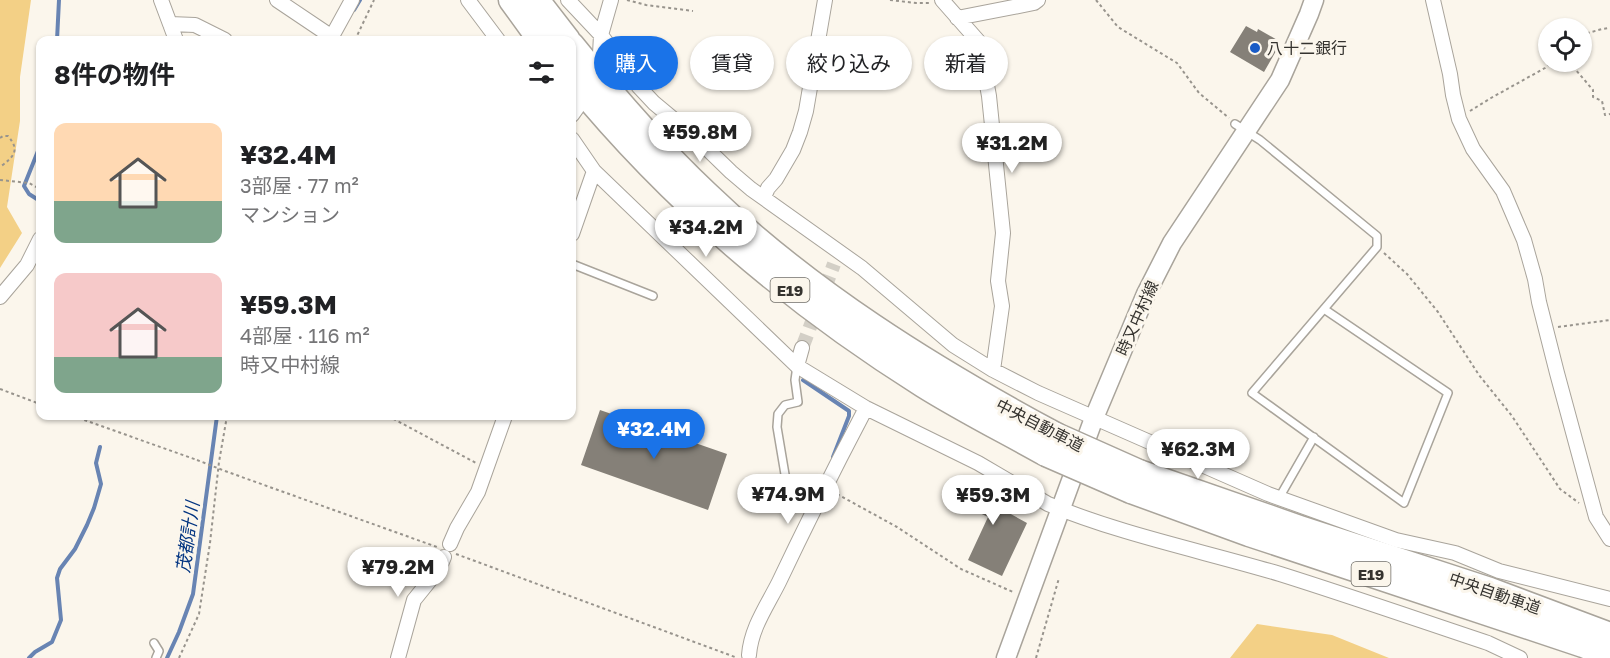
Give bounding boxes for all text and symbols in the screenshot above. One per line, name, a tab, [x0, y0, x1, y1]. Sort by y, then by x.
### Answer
map controls	[1538, 18, 1592, 72]
button: locate	[1538, 18, 1592, 72]
chip: 購入	[594, 36, 678, 90]
chip: 賃貸	[690, 36, 774, 90]
chip: 絞り込み	[786, 36, 912, 90]
chip: 新着	[924, 36, 1008, 90]
place label: 八十二銀行	[1267, 38, 1347, 58]
marker: 八十二銀行	[1248, 41, 1262, 55]
icon: filters	[525, 56, 558, 89]
text: 8件の物件	[54, 59, 175, 90]
pin: ¥59.8M	[651, 112, 749, 163]
text: ¥59.8M	[662, 119, 738, 143]
pin: ¥31.2M	[963, 123, 1061, 174]
text: ¥31.2M	[976, 130, 1048, 154]
text: ¥32.4M	[240, 139, 337, 170]
icon: home	[102, 147, 174, 219]
text: 3部屋 · 77 m²	[240, 173, 359, 197]
text: マンション	[240, 202, 340, 226]
pin: ¥34.2M	[657, 207, 755, 258]
text: ¥34.2M	[669, 214, 743, 238]
street label: 時又中村線	[1112, 277, 1162, 359]
road number: E19	[770, 278, 810, 302]
text: ¥59.3M	[240, 289, 337, 320]
icon: home	[102, 297, 174, 369]
text: 4部屋 · 116 m²	[240, 323, 370, 347]
text: 時又中村線	[240, 352, 340, 376]
street label: 中央自動車道	[993, 394, 1087, 456]
pin: ¥32.4M	[605, 409, 703, 460]
text: ¥32.4M	[617, 416, 691, 440]
pin: ¥62.3M	[1149, 429, 1247, 480]
text: ¥62.3M	[1161, 436, 1235, 460]
pin: ¥74.9M	[739, 474, 837, 525]
pin: ¥59.3M	[944, 475, 1042, 526]
text: ¥74.9M	[751, 481, 825, 505]
text: ¥59.3M	[956, 482, 1030, 506]
water label: 茂都計川	[171, 498, 203, 574]
pin: ¥79.2M	[349, 547, 447, 598]
text: ¥79.2M	[361, 554, 435, 578]
road number: E19	[1352, 562, 1390, 586]
street label: 中央自動車道	[1446, 568, 1544, 618]

